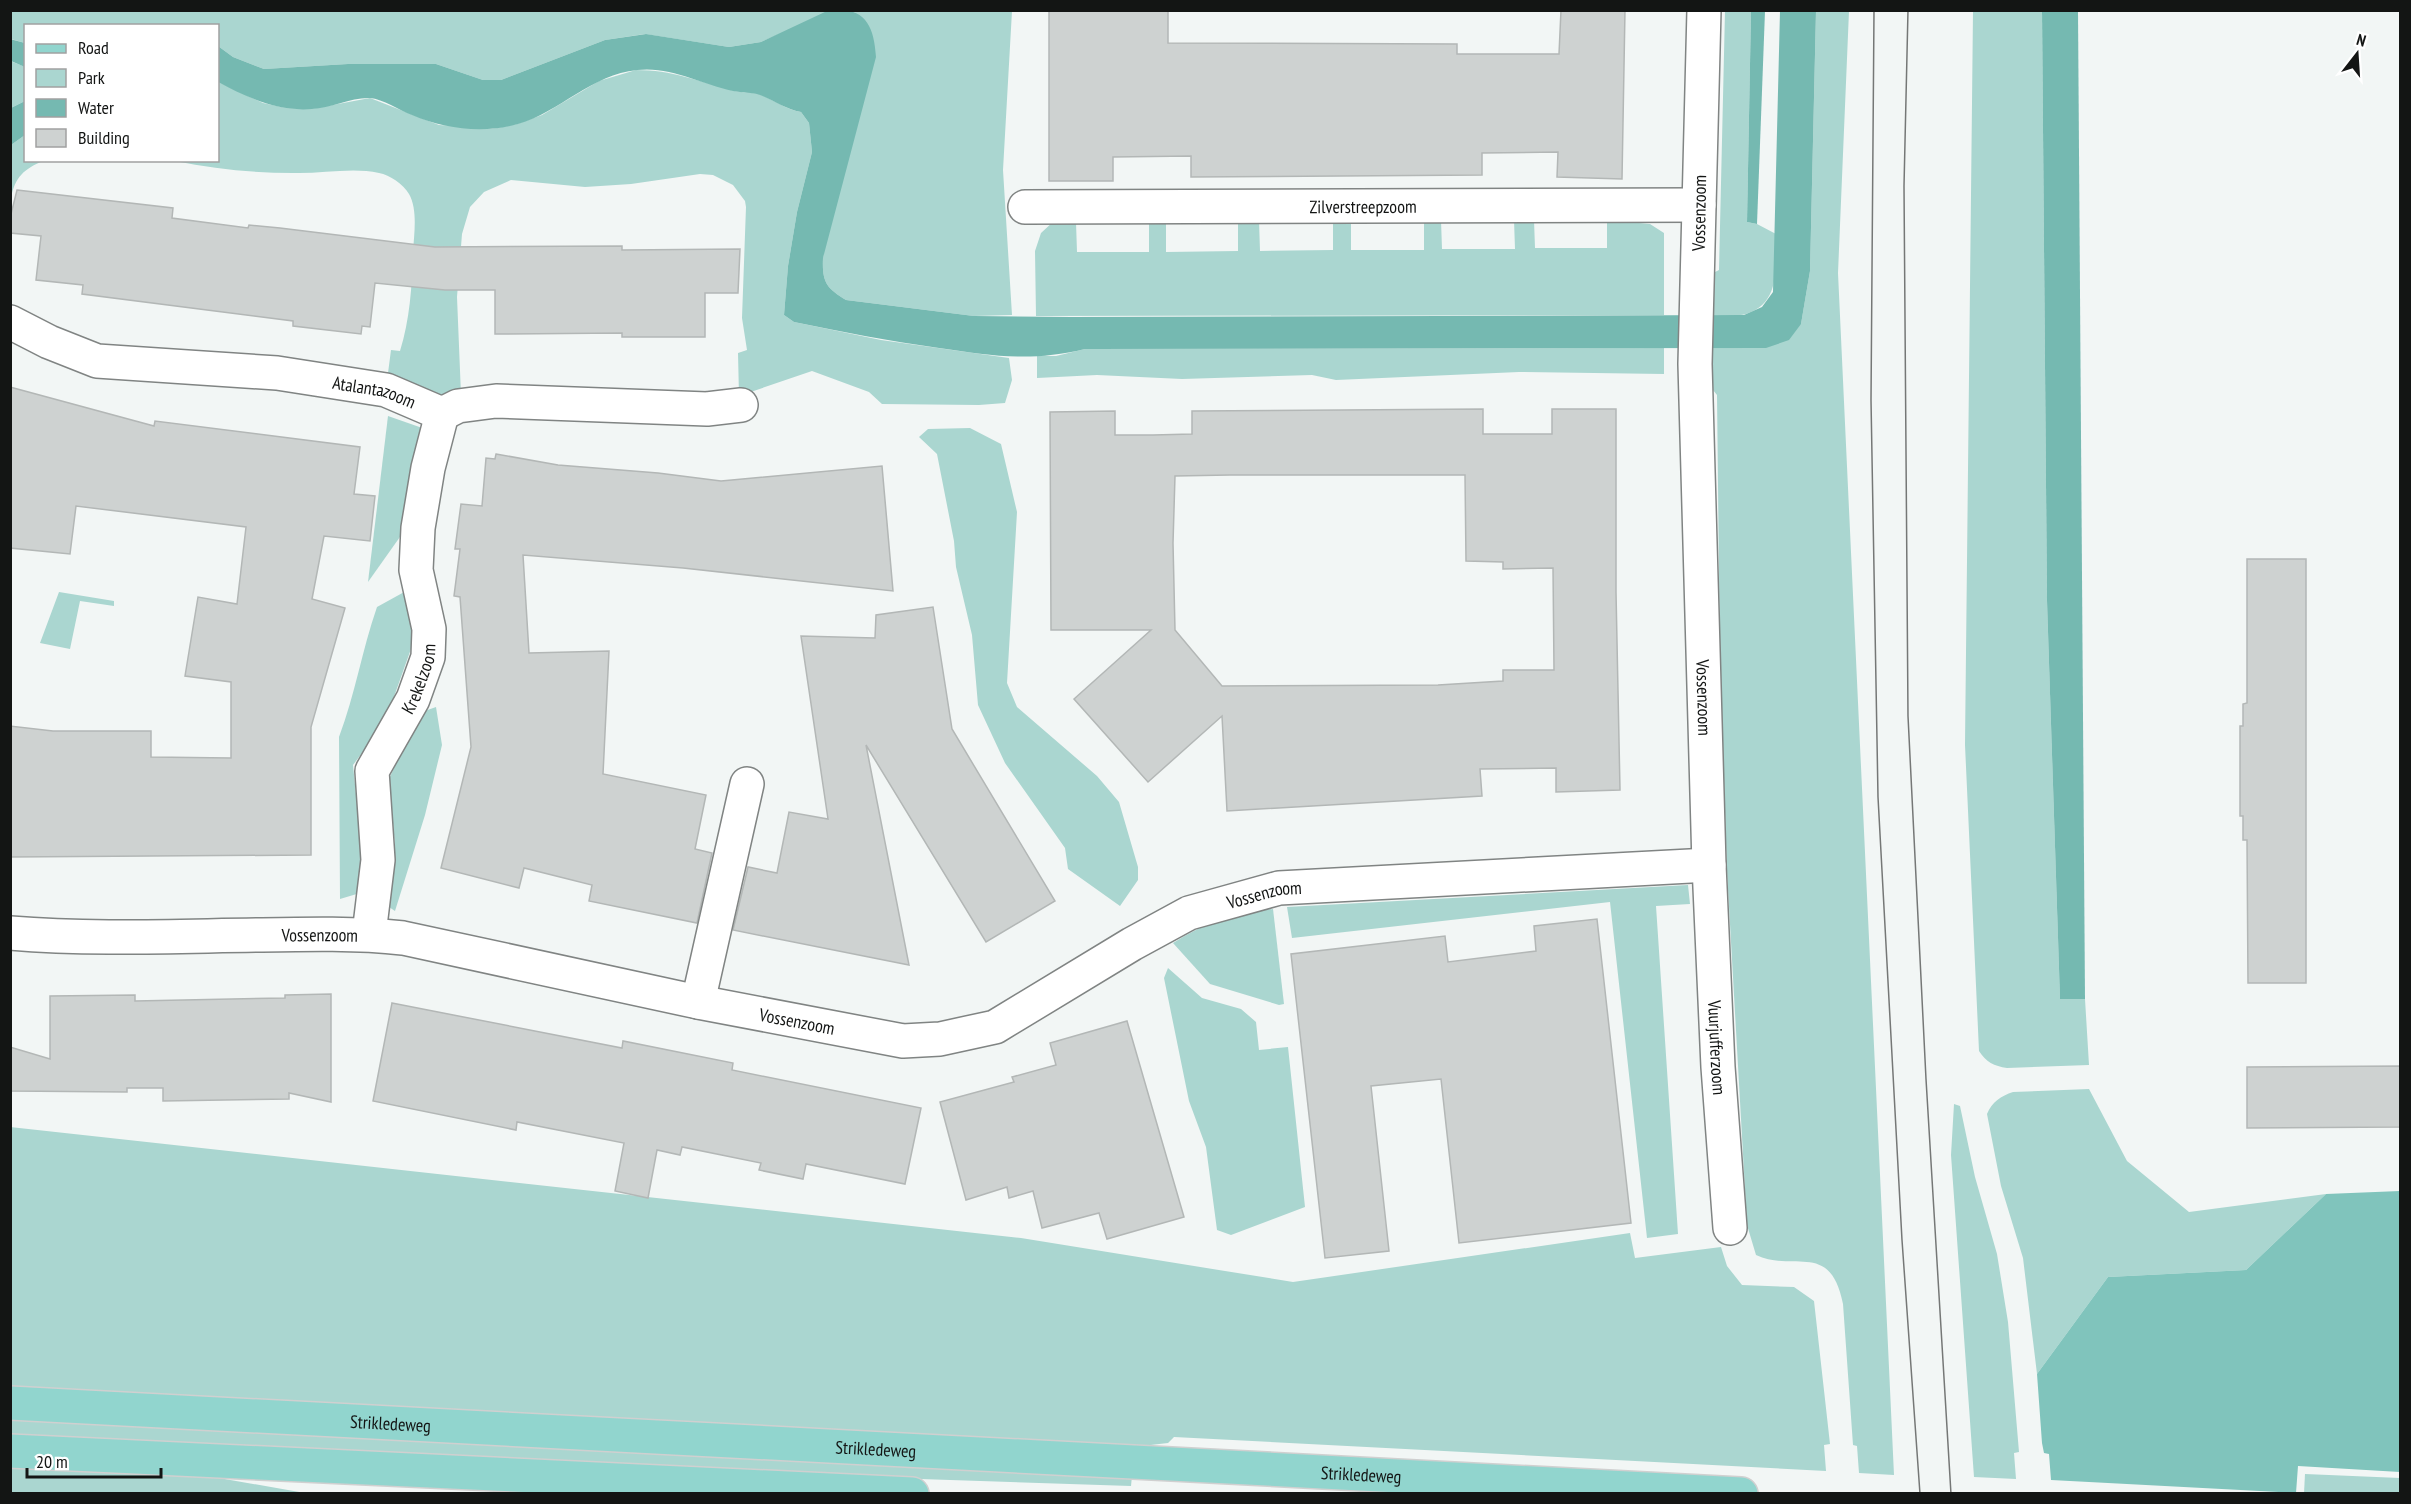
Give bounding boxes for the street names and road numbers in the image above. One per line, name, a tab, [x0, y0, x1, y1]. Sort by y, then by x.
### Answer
street label: Vossenzoom	[1687, 175, 1711, 252]
street label: Zilverstreepzoom	[1309, 194, 1417, 218]
street label: Atalantazoom	[331, 370, 420, 413]
street label: Krekelzoom	[396, 643, 440, 718]
street label: Vossenzoom	[1692, 658, 1717, 736]
street label: Vossenzoom	[1223, 875, 1302, 914]
street label: Vossenzoom	[281, 923, 358, 946]
street label: Vuurjufferzoom	[1703, 999, 1732, 1096]
street label: Vossenzoom	[757, 1002, 837, 1039]
street label: Strikledeweg	[350, 1409, 431, 1437]
street label: Strikledeweg	[835, 1435, 917, 1462]
street label: Strikledeweg	[1320, 1460, 1402, 1488]

